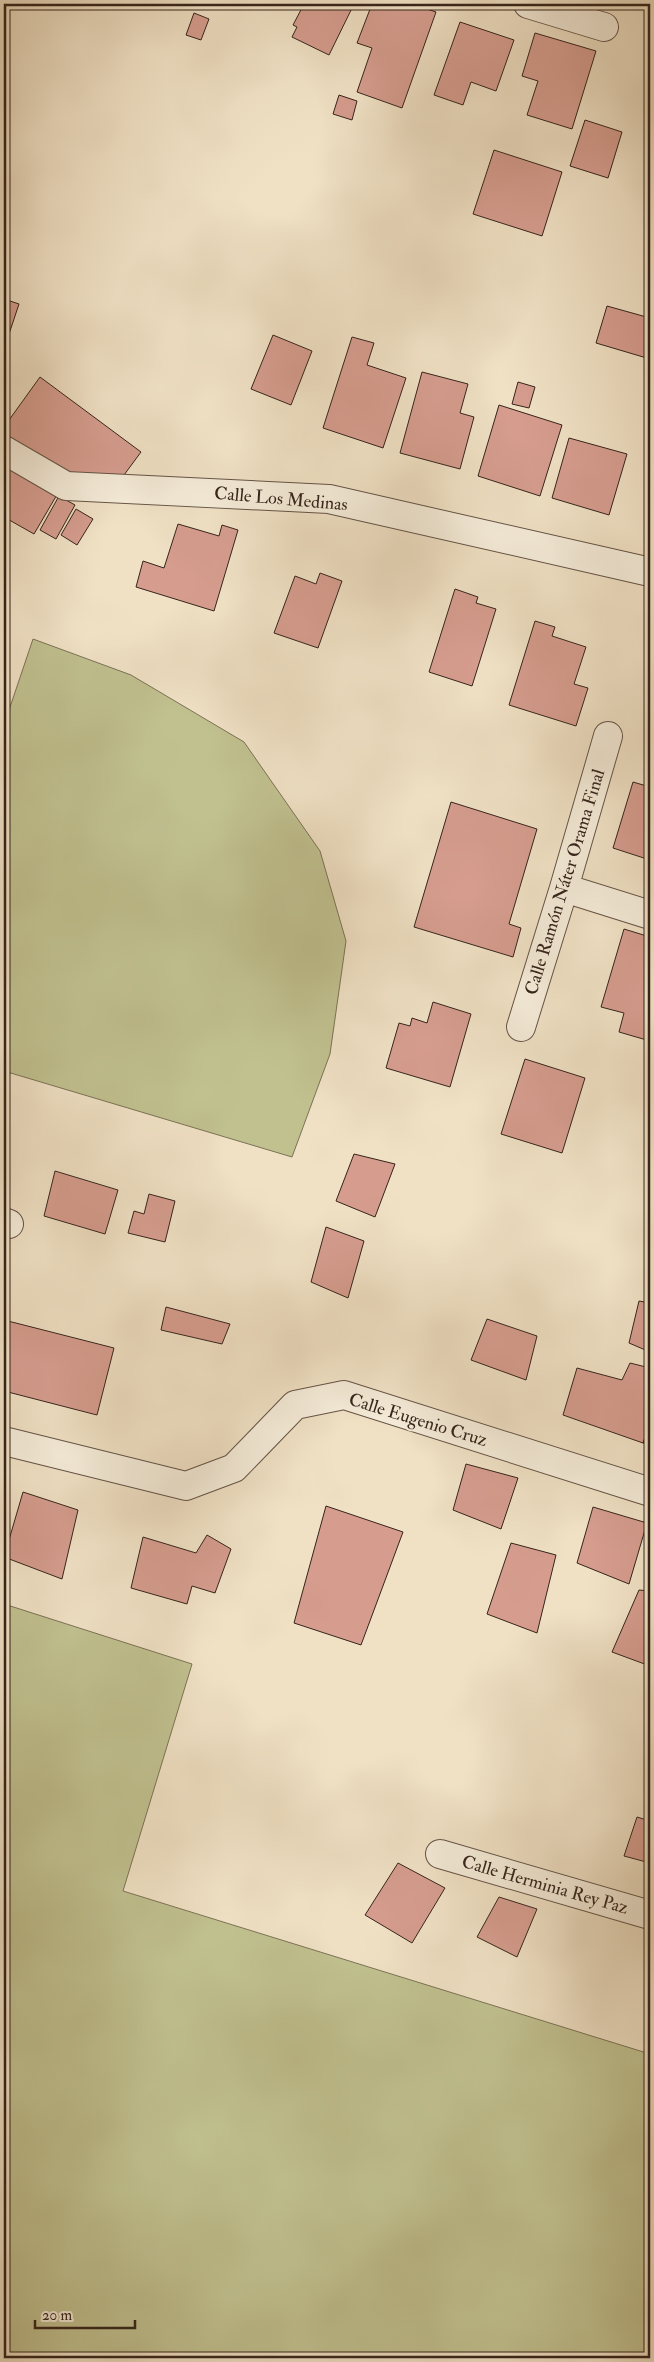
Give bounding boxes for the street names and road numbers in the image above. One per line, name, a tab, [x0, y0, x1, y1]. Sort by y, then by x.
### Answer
street label: Calle Los Medinas	[213, 482, 349, 516]
street label: Calle Ramón Náter Orama Final	[520, 766, 610, 998]
street label: Calle Eugenio Cruz	[346, 1388, 490, 1452]
street label: Calle Herminia Rey Paz	[459, 1850, 631, 1920]

